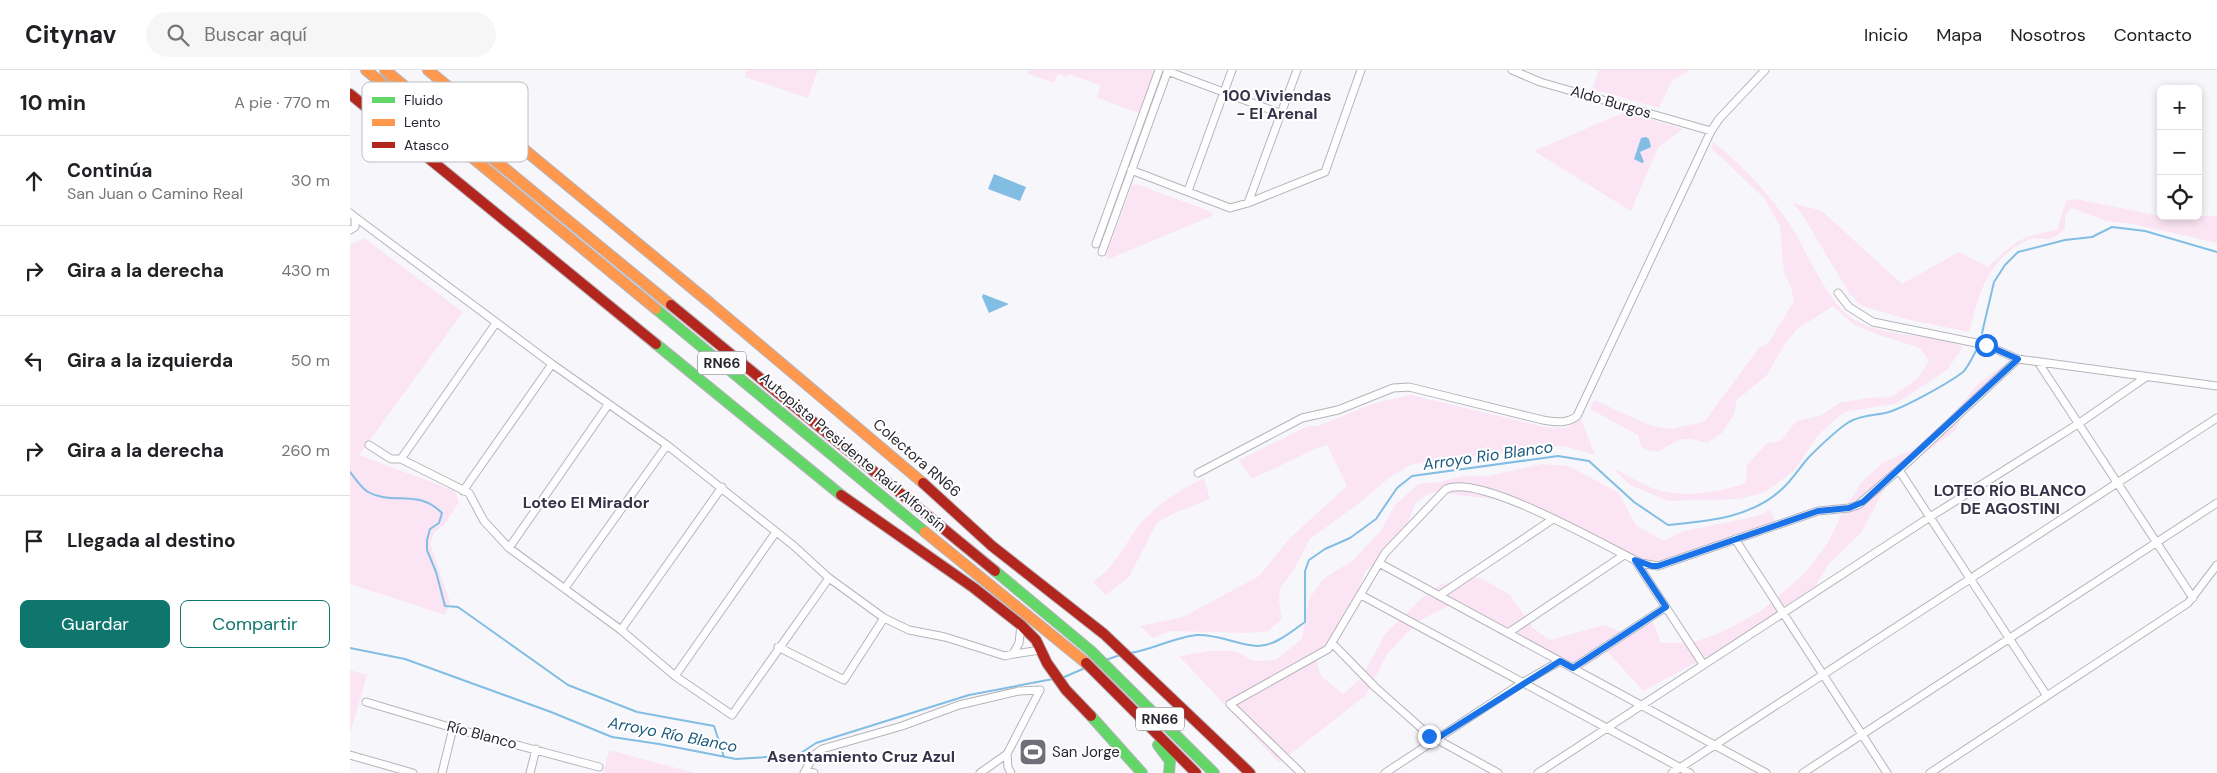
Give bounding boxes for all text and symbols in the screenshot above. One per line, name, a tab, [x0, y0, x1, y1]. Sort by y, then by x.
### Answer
search box	[146, 12, 496, 57]
text: Citynav	[25, 19, 116, 50]
icon: search	[164, 21, 192, 49]
text: Buscar aquí	[204, 22, 307, 47]
text: Inicio	[1864, 23, 1908, 47]
text: Mapa	[1936, 23, 1982, 47]
text: Nosotros	[2010, 23, 2086, 47]
text: Contacto	[2114, 23, 2192, 47]
street label: Aldo Burgos	[1568, 81, 1654, 123]
legend	[362, 82, 528, 162]
district label: 100 Viviendas - El Arenal	[1222, 85, 1332, 124]
map controls	[2157, 85, 2202, 220]
button: +	[2157, 85, 2202, 130]
text: 10 min	[20, 89, 86, 117]
text: Fluido	[404, 91, 443, 109]
text: A pie · 770 m	[234, 92, 330, 113]
text: Lento	[404, 113, 441, 131]
button: −	[2157, 130, 2202, 175]
text: Atasco	[404, 136, 449, 154]
text: Continúa	[67, 158, 152, 183]
icon: ahead	[20, 167, 48, 195]
text: 30 m	[291, 170, 330, 191]
button: locate	[2157, 175, 2202, 220]
text: San Juan o Camino Real	[67, 183, 243, 204]
icon: right	[20, 257, 48, 285]
text: Gira a la derecha	[67, 258, 224, 283]
text: 430 m	[281, 260, 330, 281]
route start	[1975, 334, 1998, 357]
icon: left	[20, 347, 48, 375]
text: Gira a la izquierda	[67, 348, 233, 373]
text: 50 m	[291, 350, 330, 371]
road number: RN66	[698, 352, 746, 374]
street label: Autopista Presidente Raúl Alfonsín	[756, 368, 950, 536]
street label: Colectora RN66	[869, 414, 965, 502]
water label: Arroyo Rio Blanco	[1421, 436, 1555, 475]
icon: right	[20, 437, 48, 465]
text: Gira a la derecha	[67, 438, 224, 463]
text: 260 m	[281, 440, 330, 461]
district label: LOTEO RÍO BLANCO DE AGOSTINI	[1934, 480, 2086, 519]
district label: Loteo El Mirador	[523, 492, 650, 513]
icon: arrive	[20, 527, 48, 555]
text: Llegada al destino	[67, 528, 236, 553]
button: Guardar	[20, 600, 170, 648]
button: Compartir	[180, 600, 330, 648]
road number: RN66	[1136, 708, 1184, 731]
water label: Arroyo Río Blanco	[606, 711, 739, 757]
street label: Río Blanco	[445, 716, 519, 754]
route end	[1418, 725, 1441, 748]
sports icon: San Jorge	[1018, 737, 1048, 767]
place label: San Jorge	[1052, 742, 1120, 762]
district label: Asentamiento Cruz Azul	[767, 746, 955, 767]

